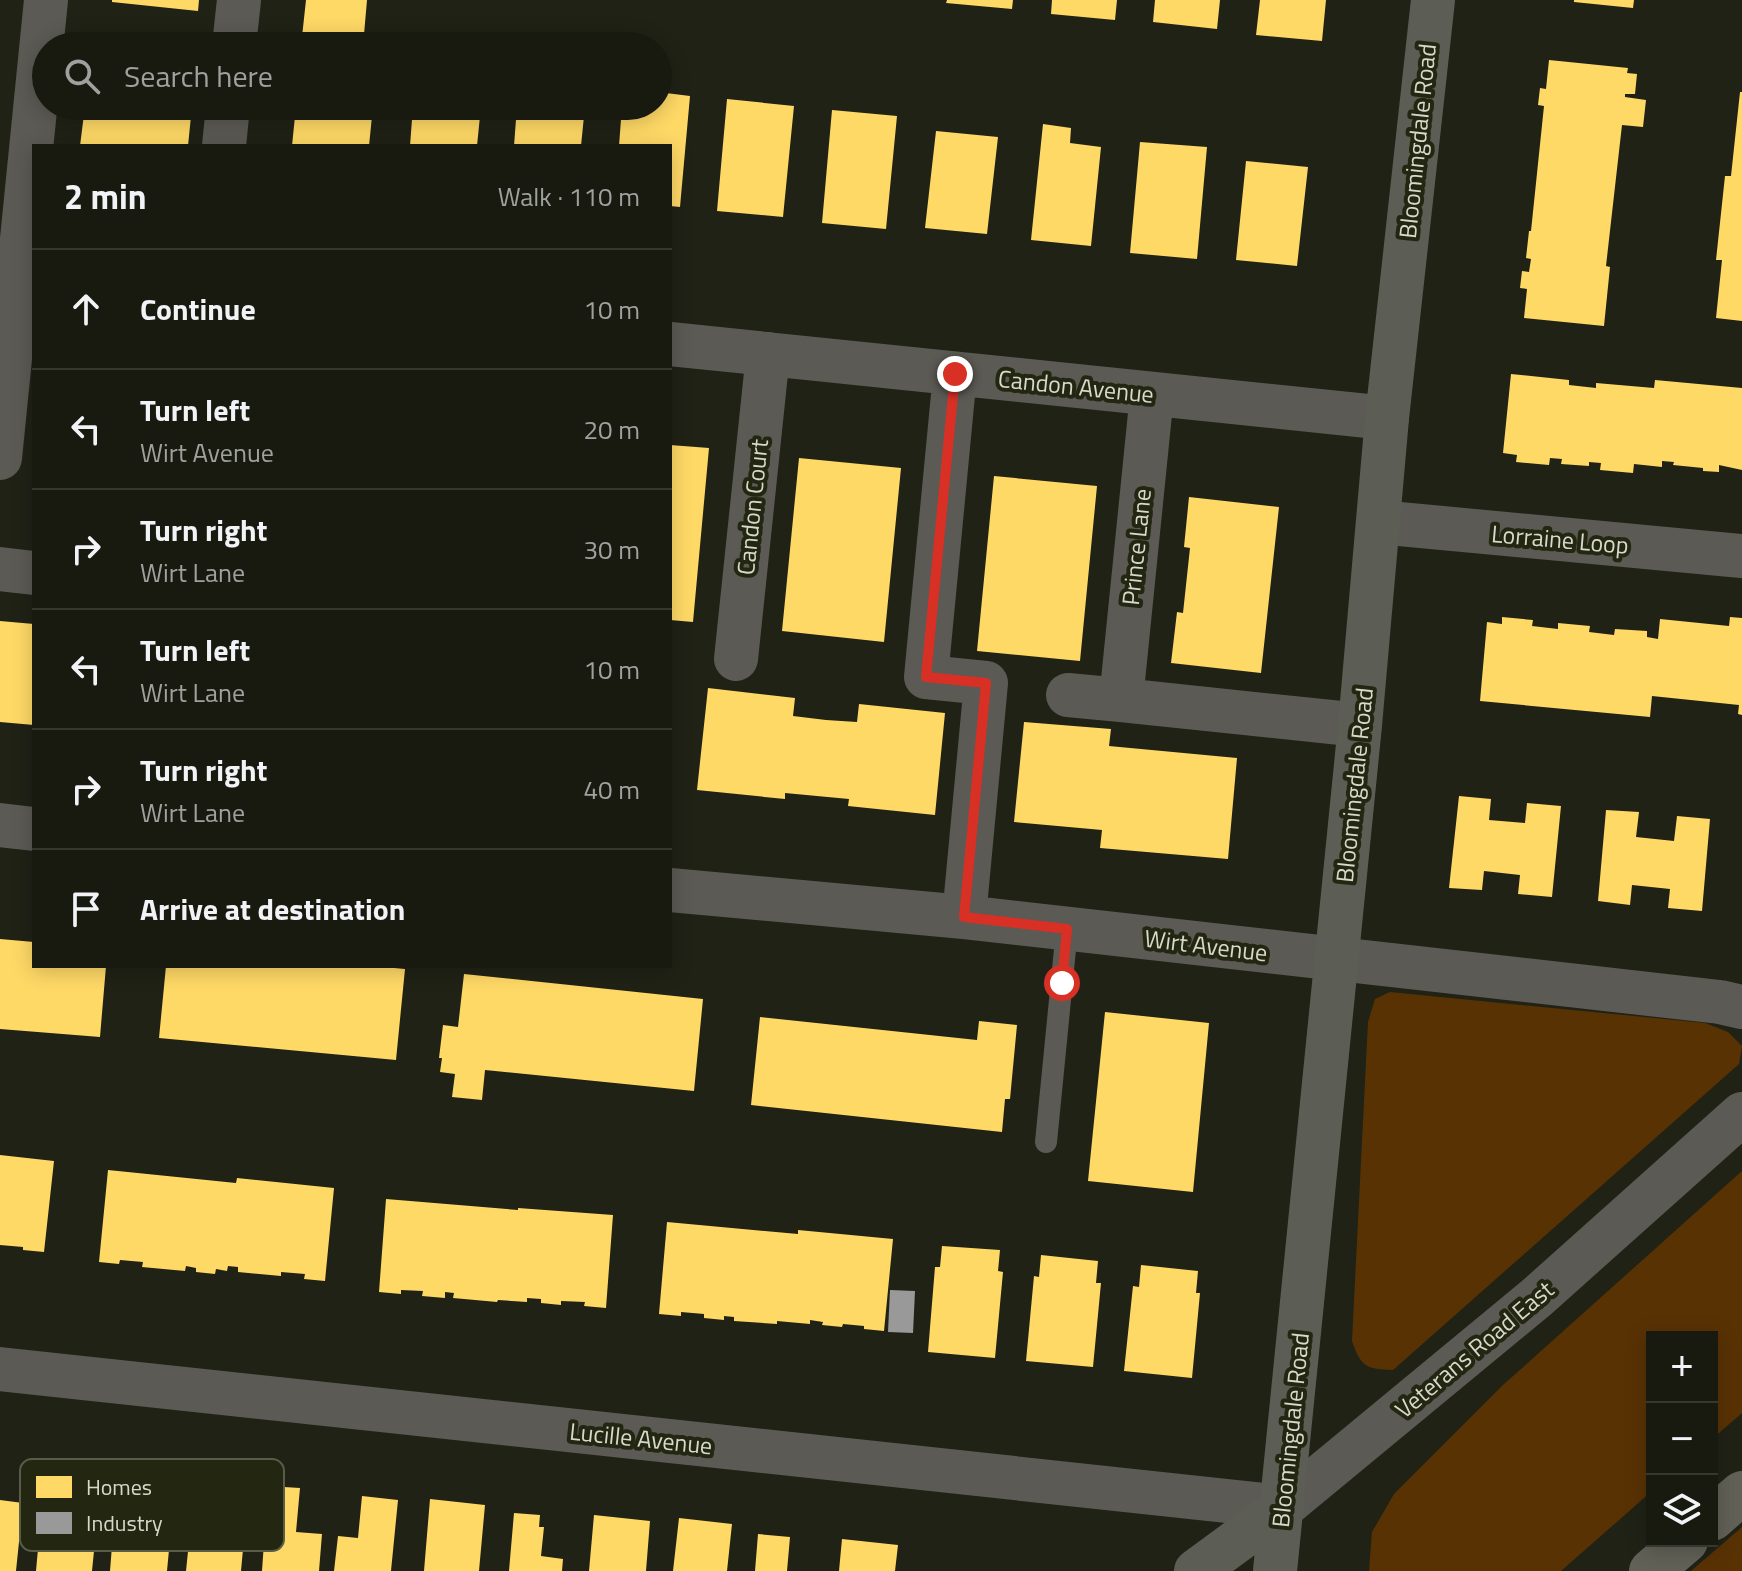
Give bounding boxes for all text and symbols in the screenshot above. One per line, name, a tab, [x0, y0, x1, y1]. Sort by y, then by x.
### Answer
search box	[32, 32, 672, 120]
street label: Bloomingdale Road	[1389, 42, 1445, 240]
text: Search here	[124, 53, 273, 99]
icon: search	[60, 54, 104, 98]
text: 2 min	[64, 170, 147, 222]
text: Walk · 110 m	[498, 177, 640, 216]
text: Continue	[140, 286, 256, 332]
icon: ahead	[64, 287, 108, 331]
text: 10 m	[583, 290, 640, 329]
route end	[937, 356, 973, 392]
street label: Candon Avenue	[996, 360, 1156, 412]
text: Turn left	[140, 387, 250, 433]
icon: left	[64, 407, 108, 451]
text: 20 m	[583, 410, 640, 449]
text: Wirt Avenue	[140, 433, 274, 472]
street label: Candon Court	[727, 437, 777, 577]
street label: Prince Lane	[1112, 487, 1160, 607]
text: Turn right	[140, 507, 268, 553]
street label: Lorraine Loop	[1490, 515, 1630, 563]
icon: right	[64, 527, 108, 571]
text: 30 m	[583, 530, 640, 569]
text: Wirt Lane	[140, 553, 245, 592]
text: Turn left	[140, 627, 250, 673]
icon: left	[64, 647, 108, 691]
text: 10 m	[583, 650, 640, 689]
text: Wirt Lane	[140, 673, 245, 712]
street label: Bloomingdale Road	[1326, 686, 1382, 884]
text: Turn right	[140, 747, 268, 793]
icon: right	[64, 767, 108, 811]
text: 40 m	[583, 770, 640, 809]
text: Wirt Lane	[140, 793, 245, 832]
text: Arrive at destination	[140, 886, 405, 932]
icon: arrive	[64, 887, 108, 931]
street label: Wirt Avenue	[1142, 920, 1270, 970]
route start	[1044, 965, 1080, 1001]
street label: Veterans Road East	[1387, 1271, 1562, 1426]
street label: Bloomingdale Road	[1262, 1331, 1318, 1529]
map controls	[1646, 1331, 1718, 1547]
button: +	[1646, 1331, 1718, 1403]
button: −	[1646, 1403, 1718, 1475]
street label: Lucille Avenue	[568, 1413, 714, 1463]
legend	[20, 1459, 284, 1551]
text: Homes	[86, 1470, 152, 1504]
button: layers	[1646, 1475, 1718, 1547]
text: Industry	[86, 1506, 163, 1540]

